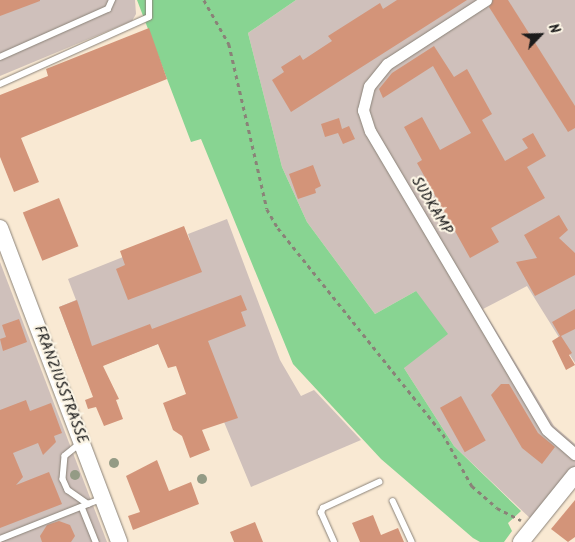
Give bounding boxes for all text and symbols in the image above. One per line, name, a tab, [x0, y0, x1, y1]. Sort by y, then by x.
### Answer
north arrow	[515, 10, 565, 60]
text: N	[542, 20, 566, 37]
street label: SUDKAMP	[407, 174, 455, 238]
street label: FRANZIUSSTRASSE	[29, 323, 91, 447]

